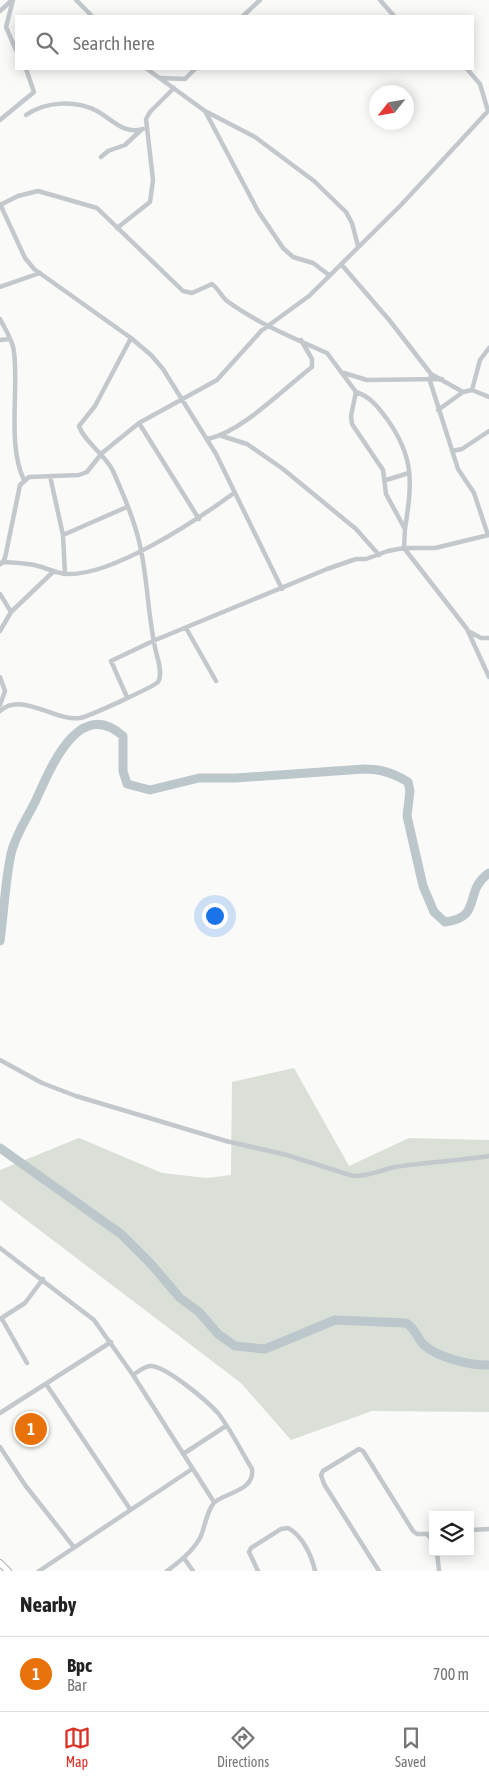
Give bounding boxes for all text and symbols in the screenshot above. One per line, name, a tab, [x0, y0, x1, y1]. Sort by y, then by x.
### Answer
search box	[15, 15, 474, 70]
icon: search	[33, 29, 61, 57]
text: Search here	[73, 32, 155, 54]
north arrow	[369, 85, 414, 130]
your location	[202, 903, 228, 929]
pin: 1	[15, 1410, 47, 1448]
map controls	[429, 1511, 474, 1556]
button: layers	[429, 1511, 474, 1556]
text: Nearby	[20, 1592, 76, 1616]
text: Bpc	[67, 1654, 92, 1676]
text: 1	[32, 1665, 40, 1683]
text: 700 m	[433, 1665, 469, 1683]
text: Bar	[67, 1676, 87, 1694]
tab: Map	[63, 1724, 91, 1770]
tab: Directions	[217, 1724, 269, 1770]
tab: Saved	[395, 1724, 426, 1770]

